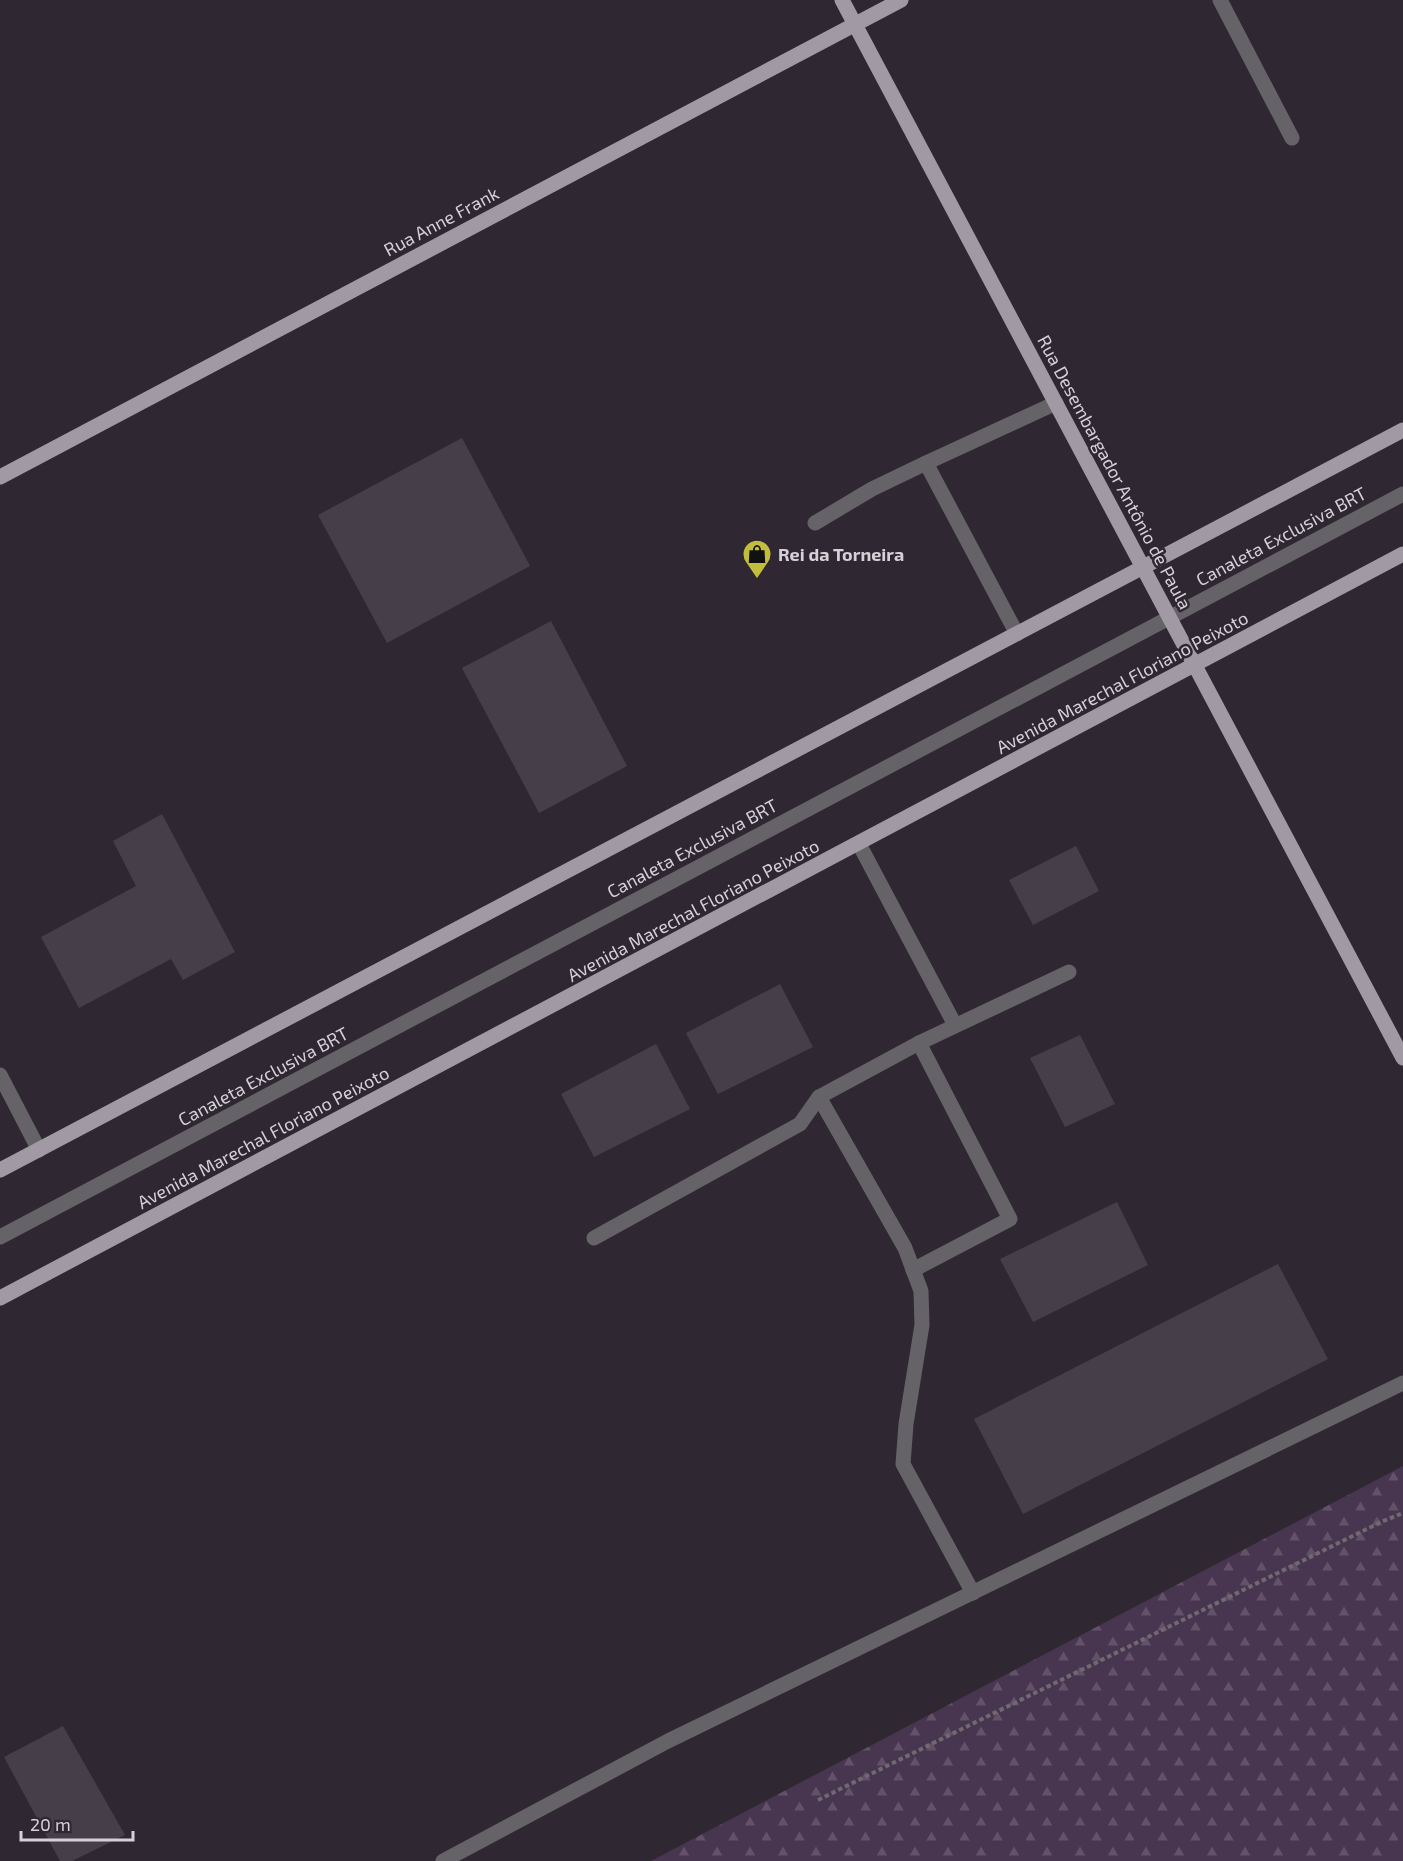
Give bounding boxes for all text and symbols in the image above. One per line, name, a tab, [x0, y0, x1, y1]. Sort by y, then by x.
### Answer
street label: Rua Anne Frank	[380, 182, 502, 260]
street label: Rua Desembargador Antônio de Paula	[1033, 331, 1197, 613]
street label: Canaleta Exclusiva BRT	[1192, 482, 1370, 590]
shop icon: Rei da Torneira	[741, 538, 773, 580]
place label: Rei da Torneira	[778, 543, 904, 565]
street label: Avenida Marechal Floriano Peixoto	[992, 606, 1252, 758]
street label: Canaleta Exclusiva BRT	[603, 794, 781, 902]
street label: Avenida Marechal Floriano Peixoto	[563, 834, 823, 986]
street label: Canaleta Exclusiva BRT	[174, 1022, 352, 1130]
street label: Avenida Marechal Floriano Peixoto	[133, 1061, 393, 1213]
scale bar	[21, 1804, 134, 1842]
text: 20 m	[30, 1813, 71, 1835]

